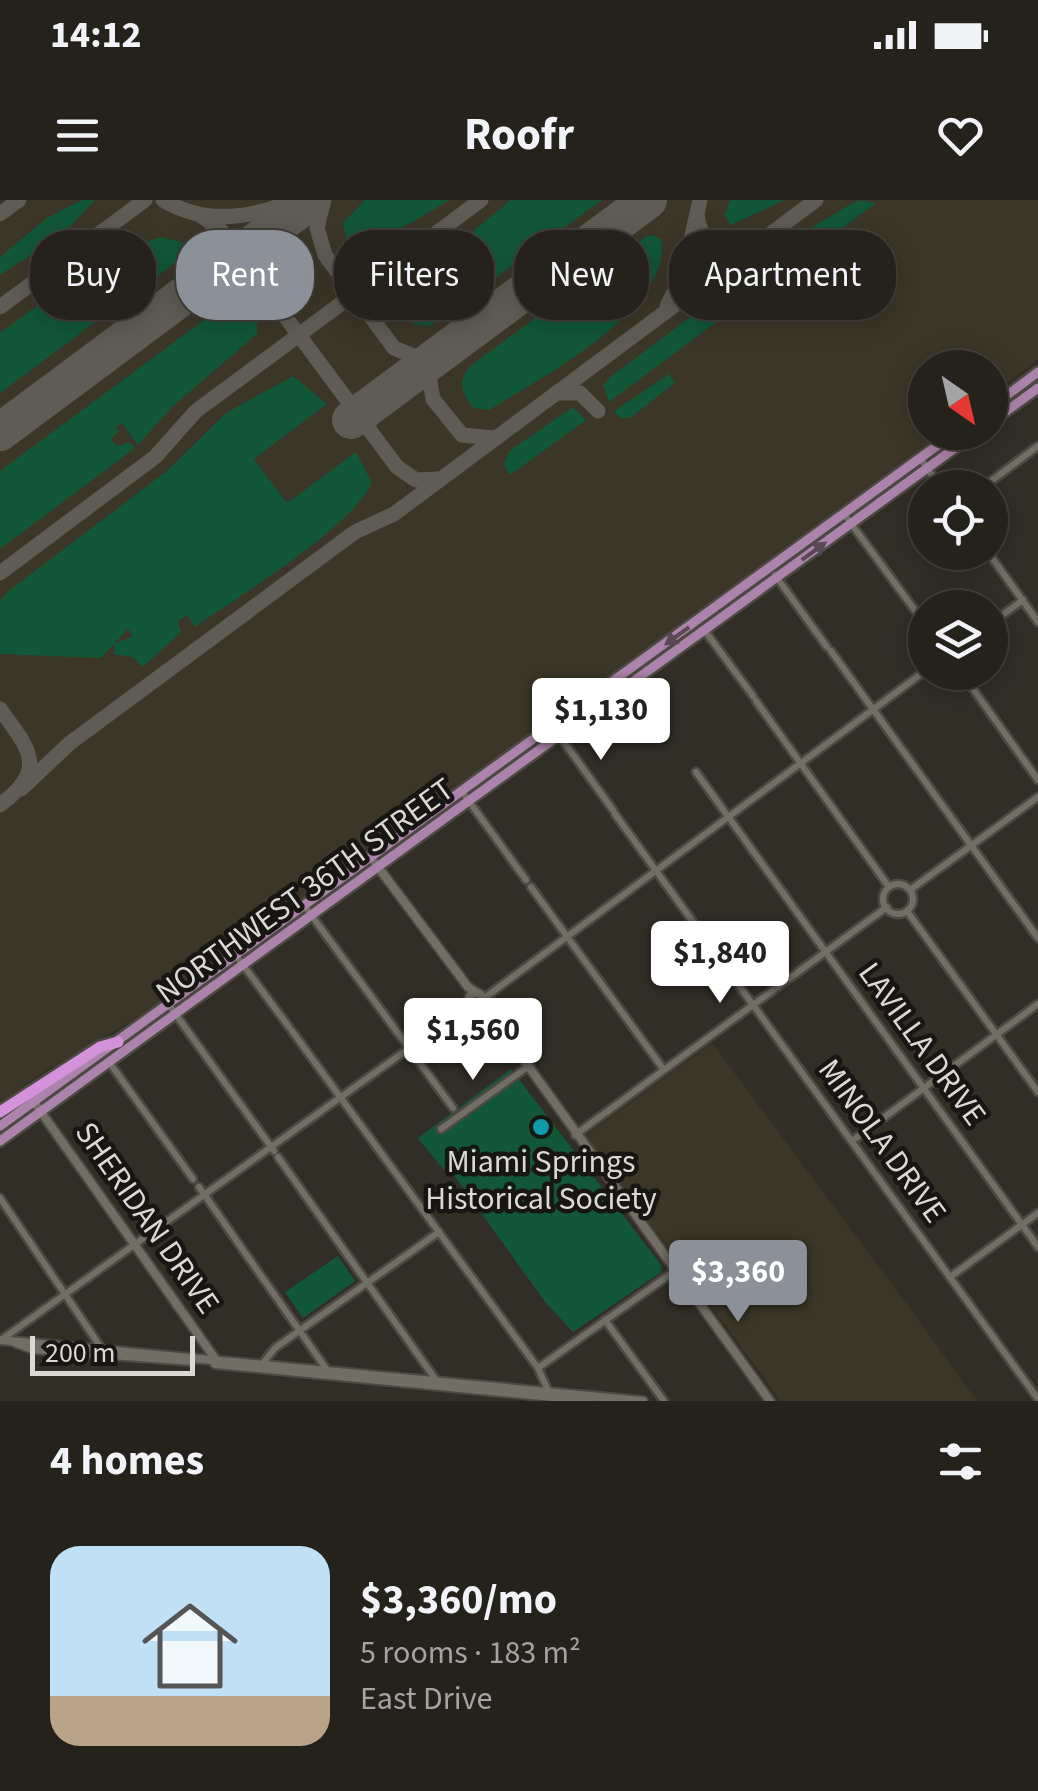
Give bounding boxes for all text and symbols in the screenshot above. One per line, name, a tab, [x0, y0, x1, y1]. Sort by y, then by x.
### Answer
text: 14:12	[50, 8, 142, 62]
text: Roofr	[464, 103, 574, 167]
icon: menu	[50, 108, 105, 163]
icon: heart	[933, 108, 988, 163]
chip: Buy	[30, 230, 156, 320]
chip: Rent	[176, 230, 314, 320]
chip: Filters	[334, 230, 494, 320]
chip: New	[514, 230, 649, 320]
chip: Apartment	[669, 230, 896, 320]
north arrow	[908, 350, 1008, 450]
map controls	[908, 350, 1008, 690]
button: locate	[908, 470, 1008, 570]
one-way arrow	[801, 542, 828, 561]
button: layers	[908, 590, 1008, 690]
one-way arrow	[664, 626, 690, 646]
pin: $1,130	[520, 678, 682, 763]
text: $1,130	[554, 687, 648, 733]
street label: NORTHWEST 36TH STREET	[146, 767, 464, 1015]
pin: $1,840	[639, 921, 801, 1006]
text: $1,840	[673, 930, 767, 976]
street label: LAVILLA DRIVE	[847, 953, 997, 1135]
pin: $1,560	[392, 998, 554, 1083]
text: $1,560	[426, 1007, 520, 1053]
street label: MINOLA DRIVE	[807, 1050, 957, 1232]
street label: SHERIDAN DRIVE	[64, 1113, 230, 1323]
marker: Miami Springs Historical Society	[530, 1116, 552, 1138]
place label: Miami Springs Historical Society	[425, 1139, 657, 1222]
pin: $3,360	[657, 1240, 819, 1325]
text: $3,360	[691, 1249, 785, 1295]
scale bar	[30, 1331, 195, 1376]
text: 200 m	[45, 1333, 116, 1373]
text: 4 homes	[50, 1431, 204, 1491]
icon: filters	[933, 1434, 988, 1489]
text: $3,360/mo	[360, 1570, 557, 1630]
icon: home	[130, 1586, 250, 1706]
text: 5 rooms · 183 m²	[360, 1630, 581, 1676]
text: East Drive	[360, 1676, 492, 1722]

